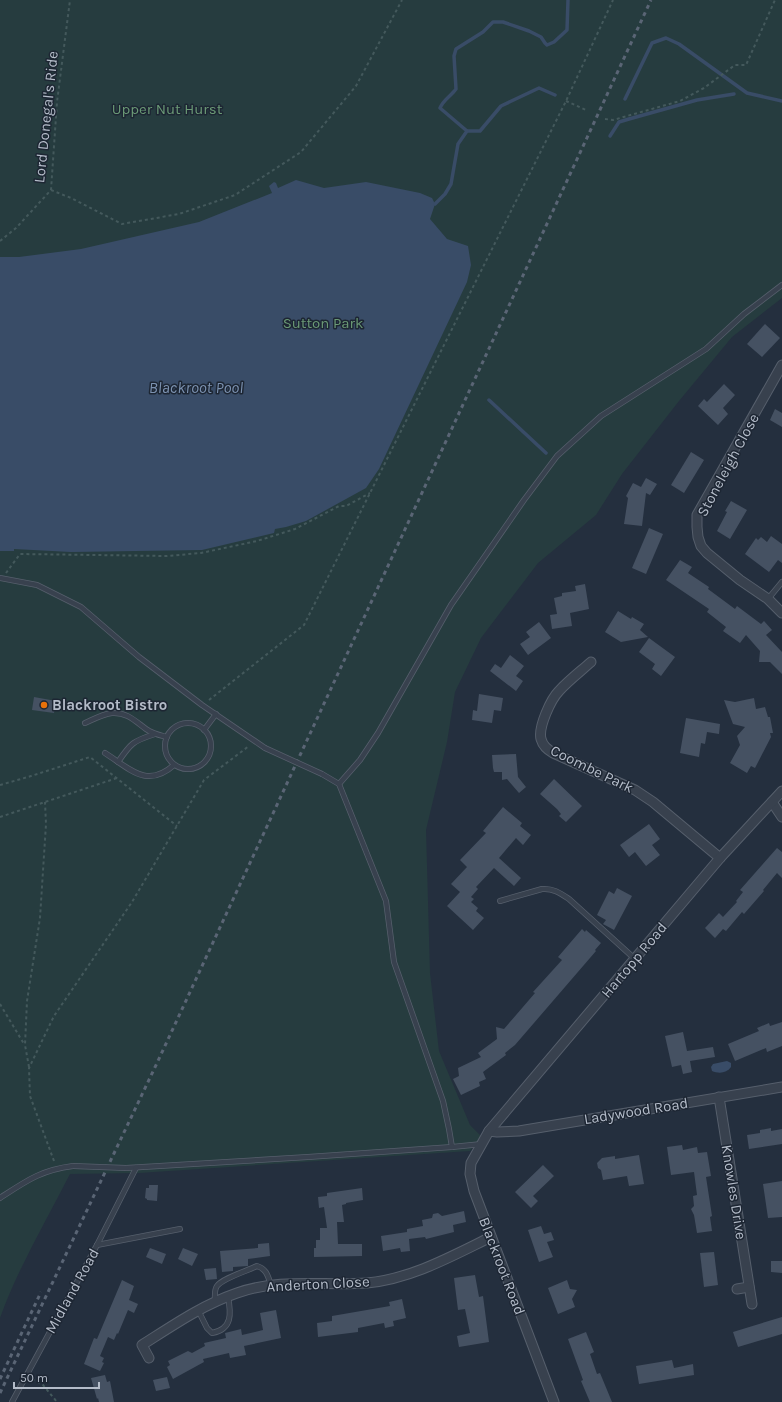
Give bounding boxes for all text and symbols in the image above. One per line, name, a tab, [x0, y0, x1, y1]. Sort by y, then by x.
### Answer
street label: Lord Donegal's Ride	[30, 50, 62, 184]
park label: Upper Nut Hurst	[112, 100, 223, 118]
park label: Sutton Park	[283, 314, 363, 332]
water label: Blackroot Pool	[149, 378, 243, 397]
street label: Stoneleigh Close	[693, 410, 763, 520]
place label: Blackroot Bistro	[52, 696, 167, 714]
marker: Blackroot Bistro	[39, 700, 49, 710]
street label: Coombe Park	[548, 741, 636, 797]
street label: Hartopp Road	[597, 919, 671, 1001]
street label: Ladywood Road	[583, 1094, 689, 1128]
street label: Knowles Drive	[718, 1143, 750, 1241]
street label: Blackroot Road	[475, 1214, 529, 1318]
street label: Midland Road	[41, 1245, 103, 1337]
street label: Anderton Close	[266, 1272, 370, 1296]
scale bar	[14, 1364, 99, 1390]
text: 50 m	[20, 1371, 48, 1385]

